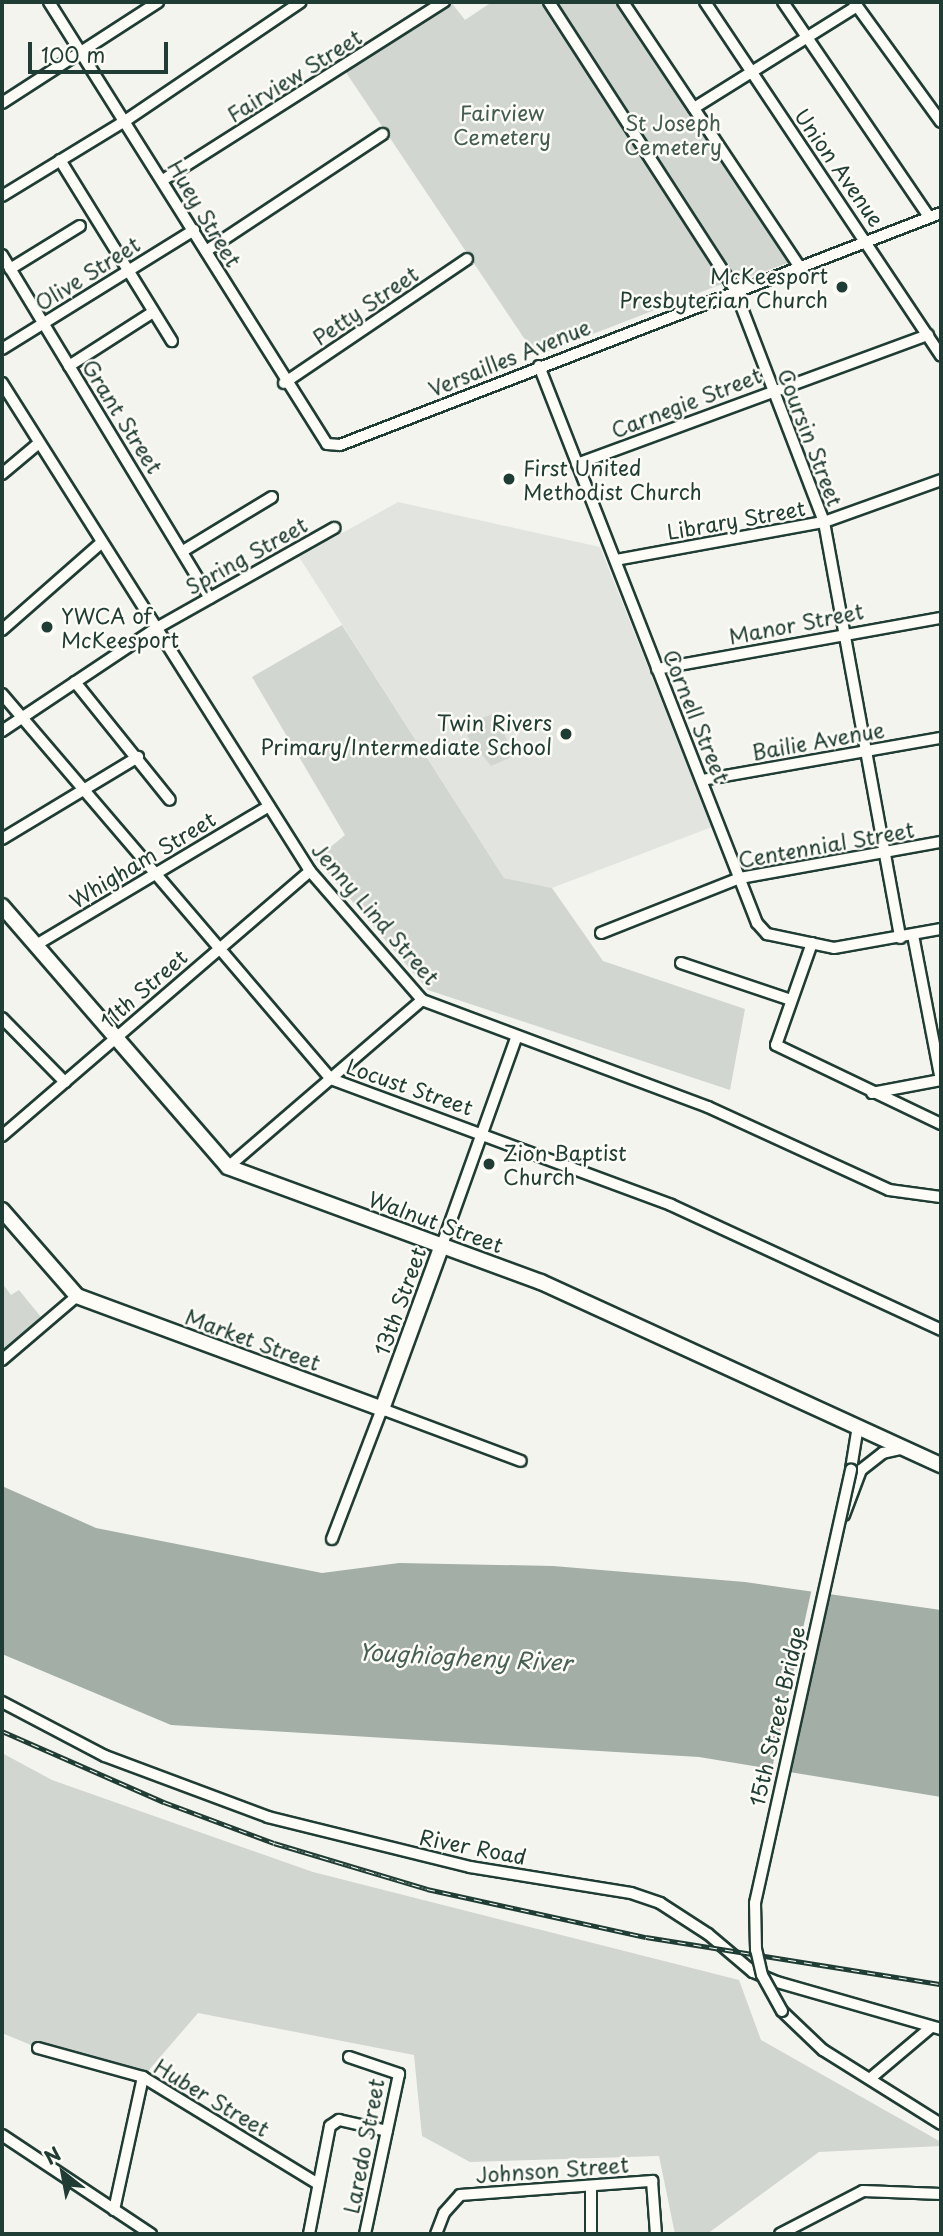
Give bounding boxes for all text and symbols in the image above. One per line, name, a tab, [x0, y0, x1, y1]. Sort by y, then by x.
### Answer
street label: Fairview Street	[222, 23, 366, 127]
scale bar	[32, 28, 172, 72]
text: 100 m	[41, 38, 105, 70]
park label: Fairview Cemetery	[453, 99, 551, 149]
street label: Union Avenue	[790, 103, 890, 231]
park label: St Joseph Cemetery	[624, 109, 722, 159]
street label: Huey Street	[163, 154, 247, 272]
street label: Olive Street	[30, 231, 144, 315]
street label: Petty Street	[307, 260, 423, 350]
place label: McKeesport Presbyterian Church	[620, 262, 828, 312]
marker: McKeesport Presbyterian Church	[834, 279, 850, 295]
street label: Versailles Avenue	[425, 313, 593, 401]
street label: Grant Street	[78, 354, 168, 478]
street label: Carnegie Street	[607, 361, 765, 443]
street label: Coursin Street	[773, 364, 849, 510]
place label: First United Methodist Church	[523, 454, 702, 504]
marker: First United Methodist Church	[501, 471, 517, 487]
street label: Library Street	[664, 494, 808, 544]
street label: Spring Street	[181, 511, 311, 599]
street label: Manor Street	[726, 598, 866, 648]
place label: YWCA of McKeesport	[61, 602, 179, 652]
marker: YWCA of McKeesport	[39, 619, 55, 635]
street label: Cornell Street	[659, 645, 735, 787]
place label: Twin Rivers Primary/Intermediate School	[260, 709, 552, 759]
street label: Bailie Avenue	[749, 716, 887, 764]
marker: Twin Rivers Primary/Intermediate School	[558, 726, 574, 742]
street label: Whigham Street	[64, 805, 220, 913]
street label: Centennial Street	[736, 816, 916, 872]
street label: Jenny Lind Street	[308, 837, 444, 989]
street label: 11th Street	[94, 943, 192, 1033]
street label: Locust Street	[343, 1052, 477, 1120]
place label: Zion Baptist Church	[503, 1139, 628, 1189]
marker: Zion Baptist Church	[481, 1156, 497, 1172]
street label: Walnut Street	[365, 1185, 507, 1257]
street label: 13th Street	[368, 1244, 430, 1358]
street label: Market Street	[181, 1303, 325, 1375]
street label: 15th Street Bridge	[743, 1623, 809, 1809]
water label: Youghiogheny River	[357, 1638, 573, 1676]
street label: River Road	[417, 1823, 529, 1869]
street label: Huber Street	[149, 2052, 275, 2142]
street label: Laredo Street	[338, 2076, 388, 2216]
north arrow	[28, 2138, 98, 2208]
text: N	[39, 2139, 66, 2171]
street label: Johnson Street	[475, 2151, 629, 2187]

